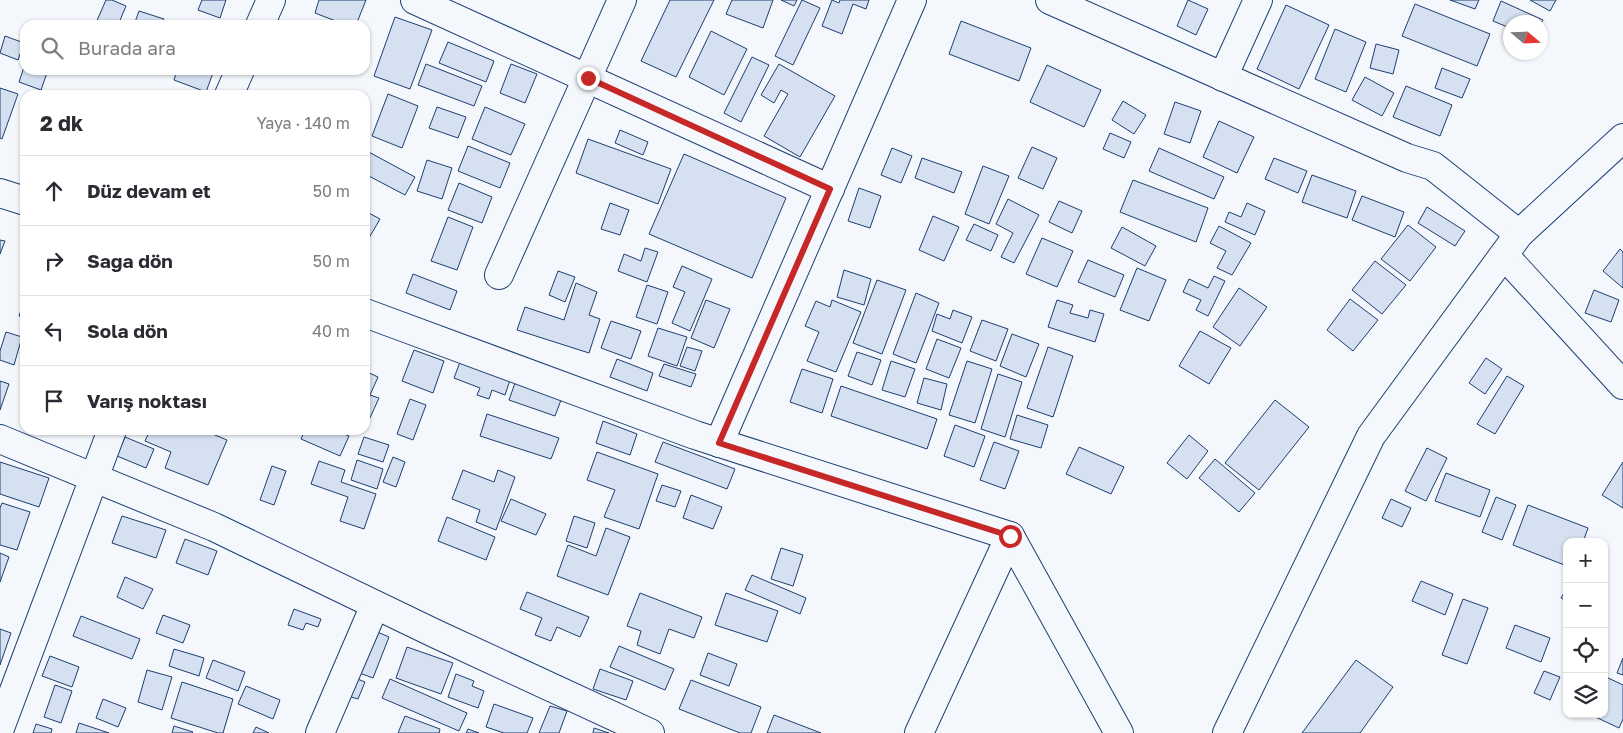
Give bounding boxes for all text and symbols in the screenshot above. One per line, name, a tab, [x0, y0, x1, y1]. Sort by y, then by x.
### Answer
north arrow	[1503, 15, 1548, 60]
search box	[20, 20, 370, 75]
icon: search	[38, 34, 66, 62]
text: Burada ara	[78, 36, 176, 59]
route end	[577, 67, 600, 90]
text: 2 dk	[40, 110, 83, 136]
text: Yaya · 140 m	[256, 113, 350, 133]
icon: ahead	[40, 177, 68, 205]
text: Düz devam et	[87, 179, 211, 202]
text: 50 m	[313, 181, 350, 201]
icon: right	[40, 247, 68, 275]
text: Sağa dön	[87, 249, 173, 272]
text: 50 m	[313, 251, 350, 271]
icon: left	[40, 317, 68, 345]
text: Sola dön	[87, 319, 168, 342]
text: 40 m	[312, 321, 350, 341]
icon: arrive	[40, 387, 68, 415]
text: Varış noktası	[87, 389, 207, 412]
route start	[999, 525, 1022, 548]
map controls	[1563, 538, 1608, 718]
button: +	[1563, 538, 1608, 583]
button: −	[1563, 583, 1608, 628]
button: locate	[1563, 628, 1608, 673]
button: layers	[1563, 673, 1608, 718]

